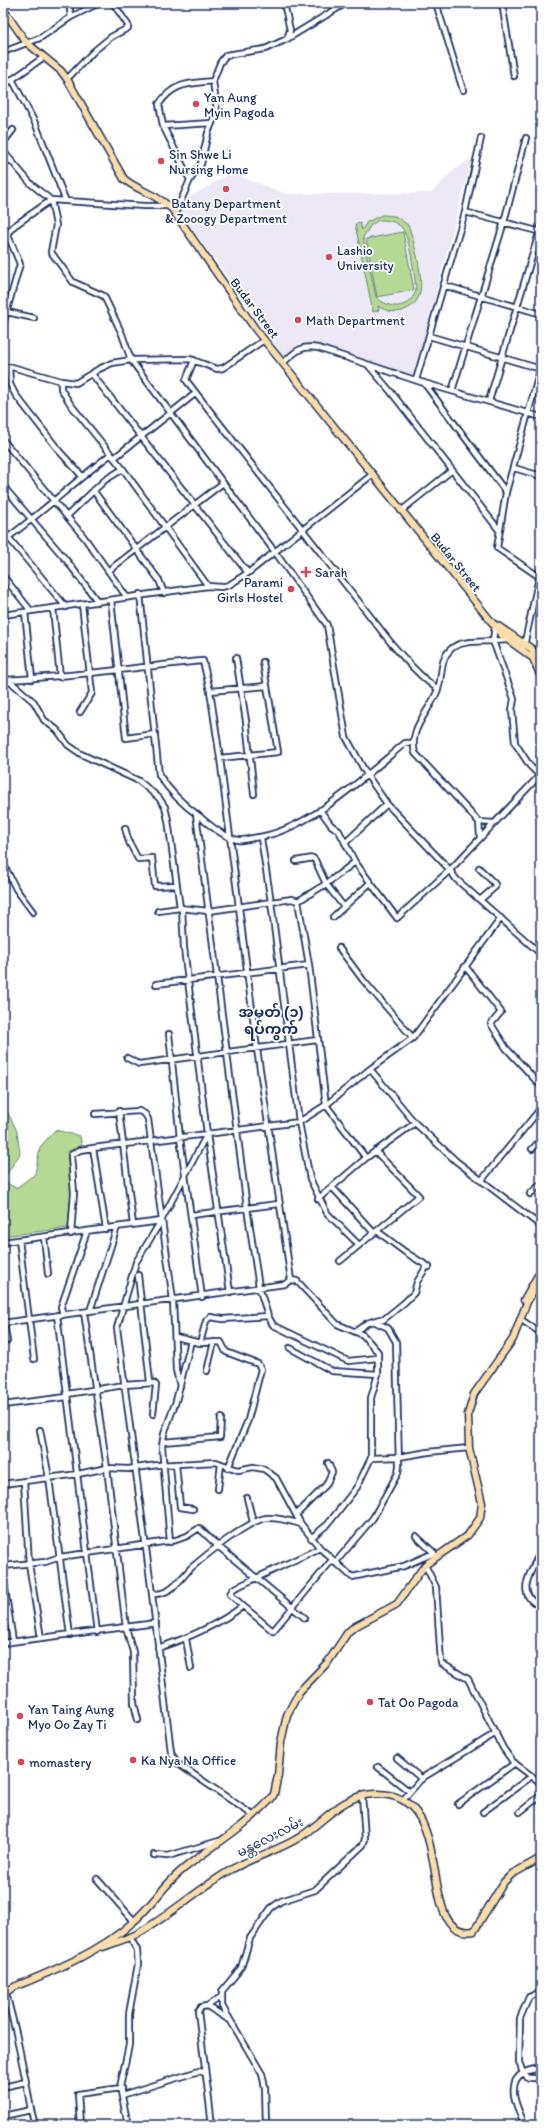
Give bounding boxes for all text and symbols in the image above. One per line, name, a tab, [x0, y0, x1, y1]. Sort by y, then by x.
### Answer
place label: Yan Aung Myin Pagoda	[204, 90, 275, 120]
marker: Yan Aung Myin Pagoda	[191, 99, 201, 109]
place label: Sin Shwe Li Nursing Home	[169, 147, 248, 177]
marker: Sin Shwe Li Nursing Home	[156, 156, 166, 166]
marker: Batany Department & Zooogy Department	[221, 184, 231, 194]
place label: Batany Department & Zooogy Department	[165, 196, 287, 226]
place label: Lashio University	[337, 243, 394, 273]
marker: Lashio University	[324, 252, 334, 262]
street label: Budar Street	[227, 275, 283, 341]
place label: Math Department	[306, 313, 405, 328]
marker: Math Department	[293, 315, 303, 325]
street label: Budar Street	[428, 529, 484, 595]
place label: Sarah	[315, 565, 348, 580]
marker: Sarah	[300, 566, 312, 578]
place label: Parami Girls Hostel	[217, 575, 283, 605]
marker: Parami Girls Hostel	[286, 584, 296, 594]
district label: အမှတ် (၁) ရပ်ကွက်	[239, 1002, 304, 1041]
place label: Tat Oo Pagoda	[378, 1695, 459, 1710]
marker: Tat Oo Pagoda	[365, 1697, 375, 1707]
place label: Yan Taing Aung Myo Oo Zay Ti	[28, 1702, 115, 1732]
marker: Yan Taing Aung Myo Oo Zay Ti	[15, 1711, 25, 1721]
place label: Ka Nya Na Office	[141, 1753, 236, 1768]
place label: momastery	[29, 1755, 91, 1770]
marker: Ka Nya Na Office	[128, 1755, 138, 1765]
marker: momastery	[16, 1757, 26, 1767]
street label: မန္တလေးလမ်း	[234, 1813, 307, 1863]

